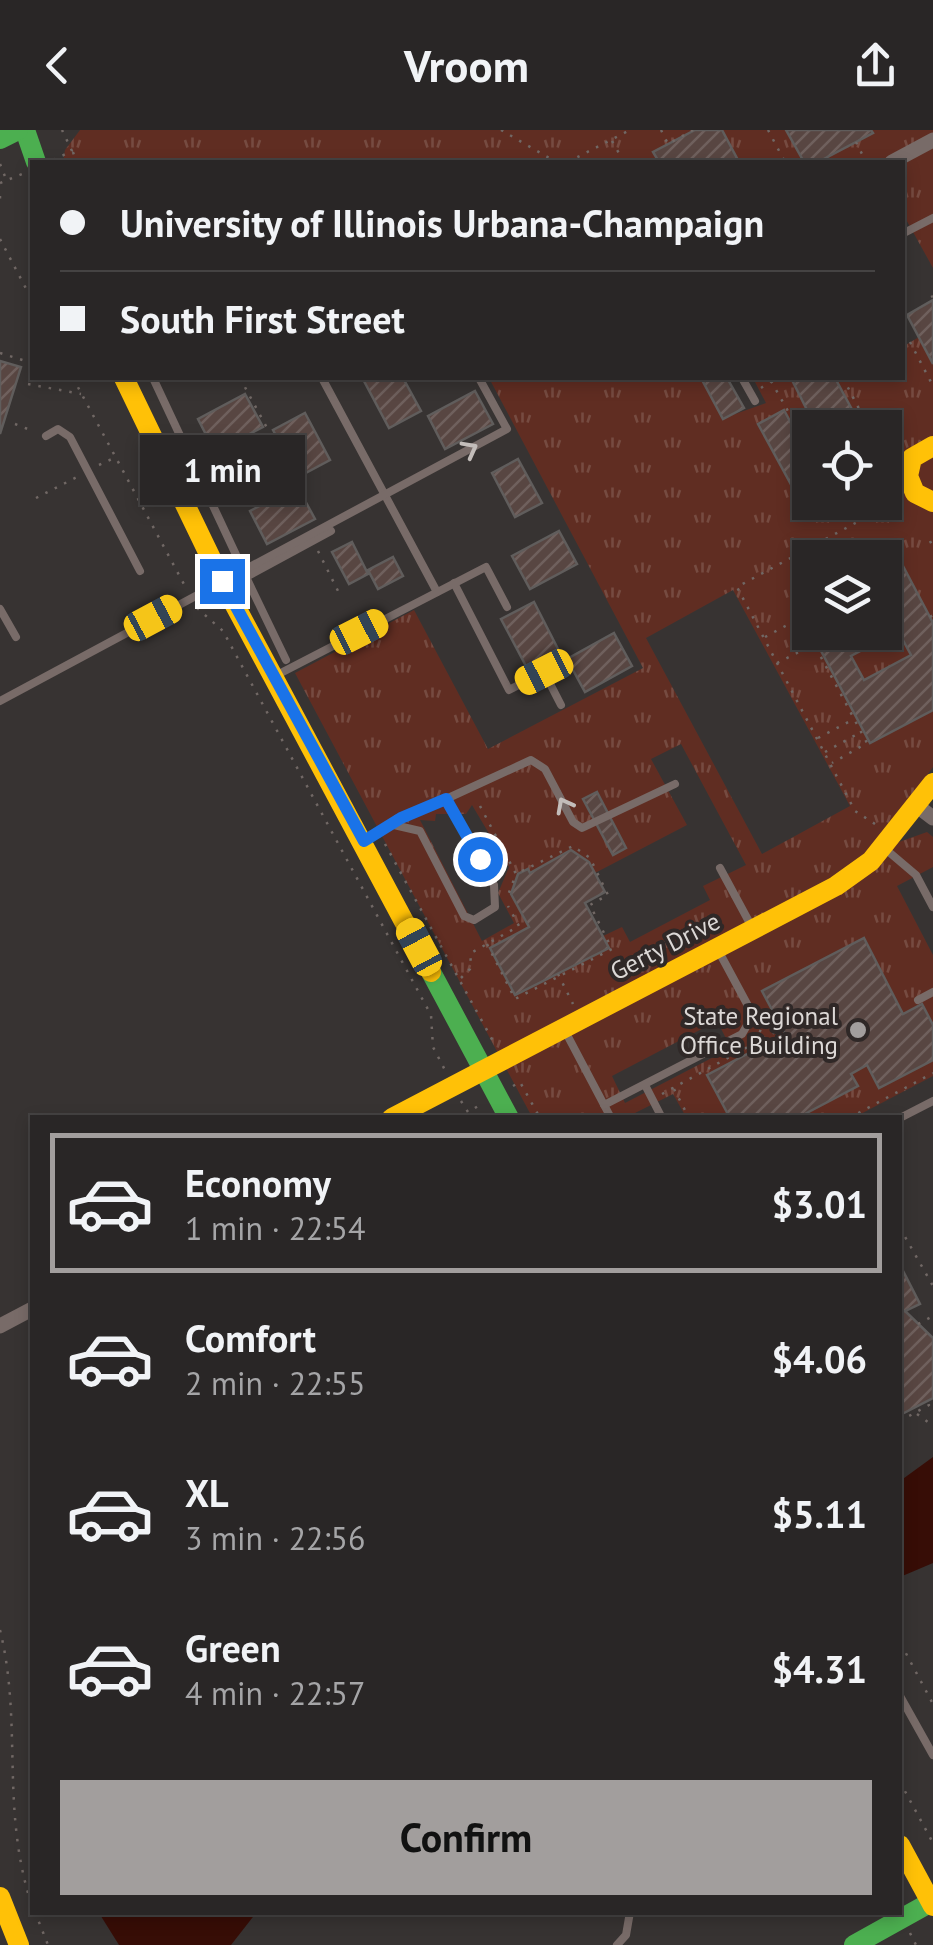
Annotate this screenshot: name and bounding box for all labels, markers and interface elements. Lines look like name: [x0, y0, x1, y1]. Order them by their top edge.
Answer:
text: Vroom: [404, 36, 529, 94]
icon: back: [30, 38, 85, 93]
icon: share: [848, 38, 903, 93]
text: University of Illinois Urbana-Champaign: [120, 198, 764, 247]
text: South First Street: [120, 294, 405, 343]
map controls: [792, 410, 902, 650]
button: locate: [792, 410, 902, 520]
callout: 1 min: [140, 436, 304, 506]
one-way arrow: [460, 441, 478, 461]
text: 1 min: [183, 449, 262, 491]
button: layers: [792, 540, 902, 650]
route end: [200, 559, 245, 604]
car: [119, 591, 187, 645]
car: [325, 605, 393, 659]
car: [510, 645, 578, 699]
one-way arrow: [557, 798, 576, 816]
route start: [458, 837, 503, 882]
street label: Gerty Drive: [605, 905, 725, 987]
car: [392, 913, 446, 981]
place label: State Regional Office Building: [680, 1000, 839, 1061]
marker: State Regional Office Building: [847, 1019, 869, 1041]
icon: car: [65, 1158, 155, 1248]
text: Economy: [185, 1158, 331, 1207]
text: $3.01: [771, 1179, 867, 1228]
text: 1 min · 22:54: [185, 1207, 365, 1249]
icon: car: [65, 1313, 155, 1403]
text: Comfort: [185, 1313, 316, 1362]
text: $4.06: [771, 1334, 867, 1383]
text: 2 min · 22:55: [185, 1362, 365, 1404]
icon: car: [65, 1468, 155, 1558]
text: XL: [185, 1468, 229, 1517]
text: $5.11: [771, 1489, 867, 1538]
text: 3 min · 22:56: [185, 1517, 365, 1559]
icon: car: [65, 1623, 155, 1713]
text: Green: [185, 1623, 281, 1672]
text: $4.31: [771, 1644, 867, 1693]
text: 4 min · 22:57: [185, 1672, 365, 1714]
button: Confirm: [60, 1780, 872, 1895]

